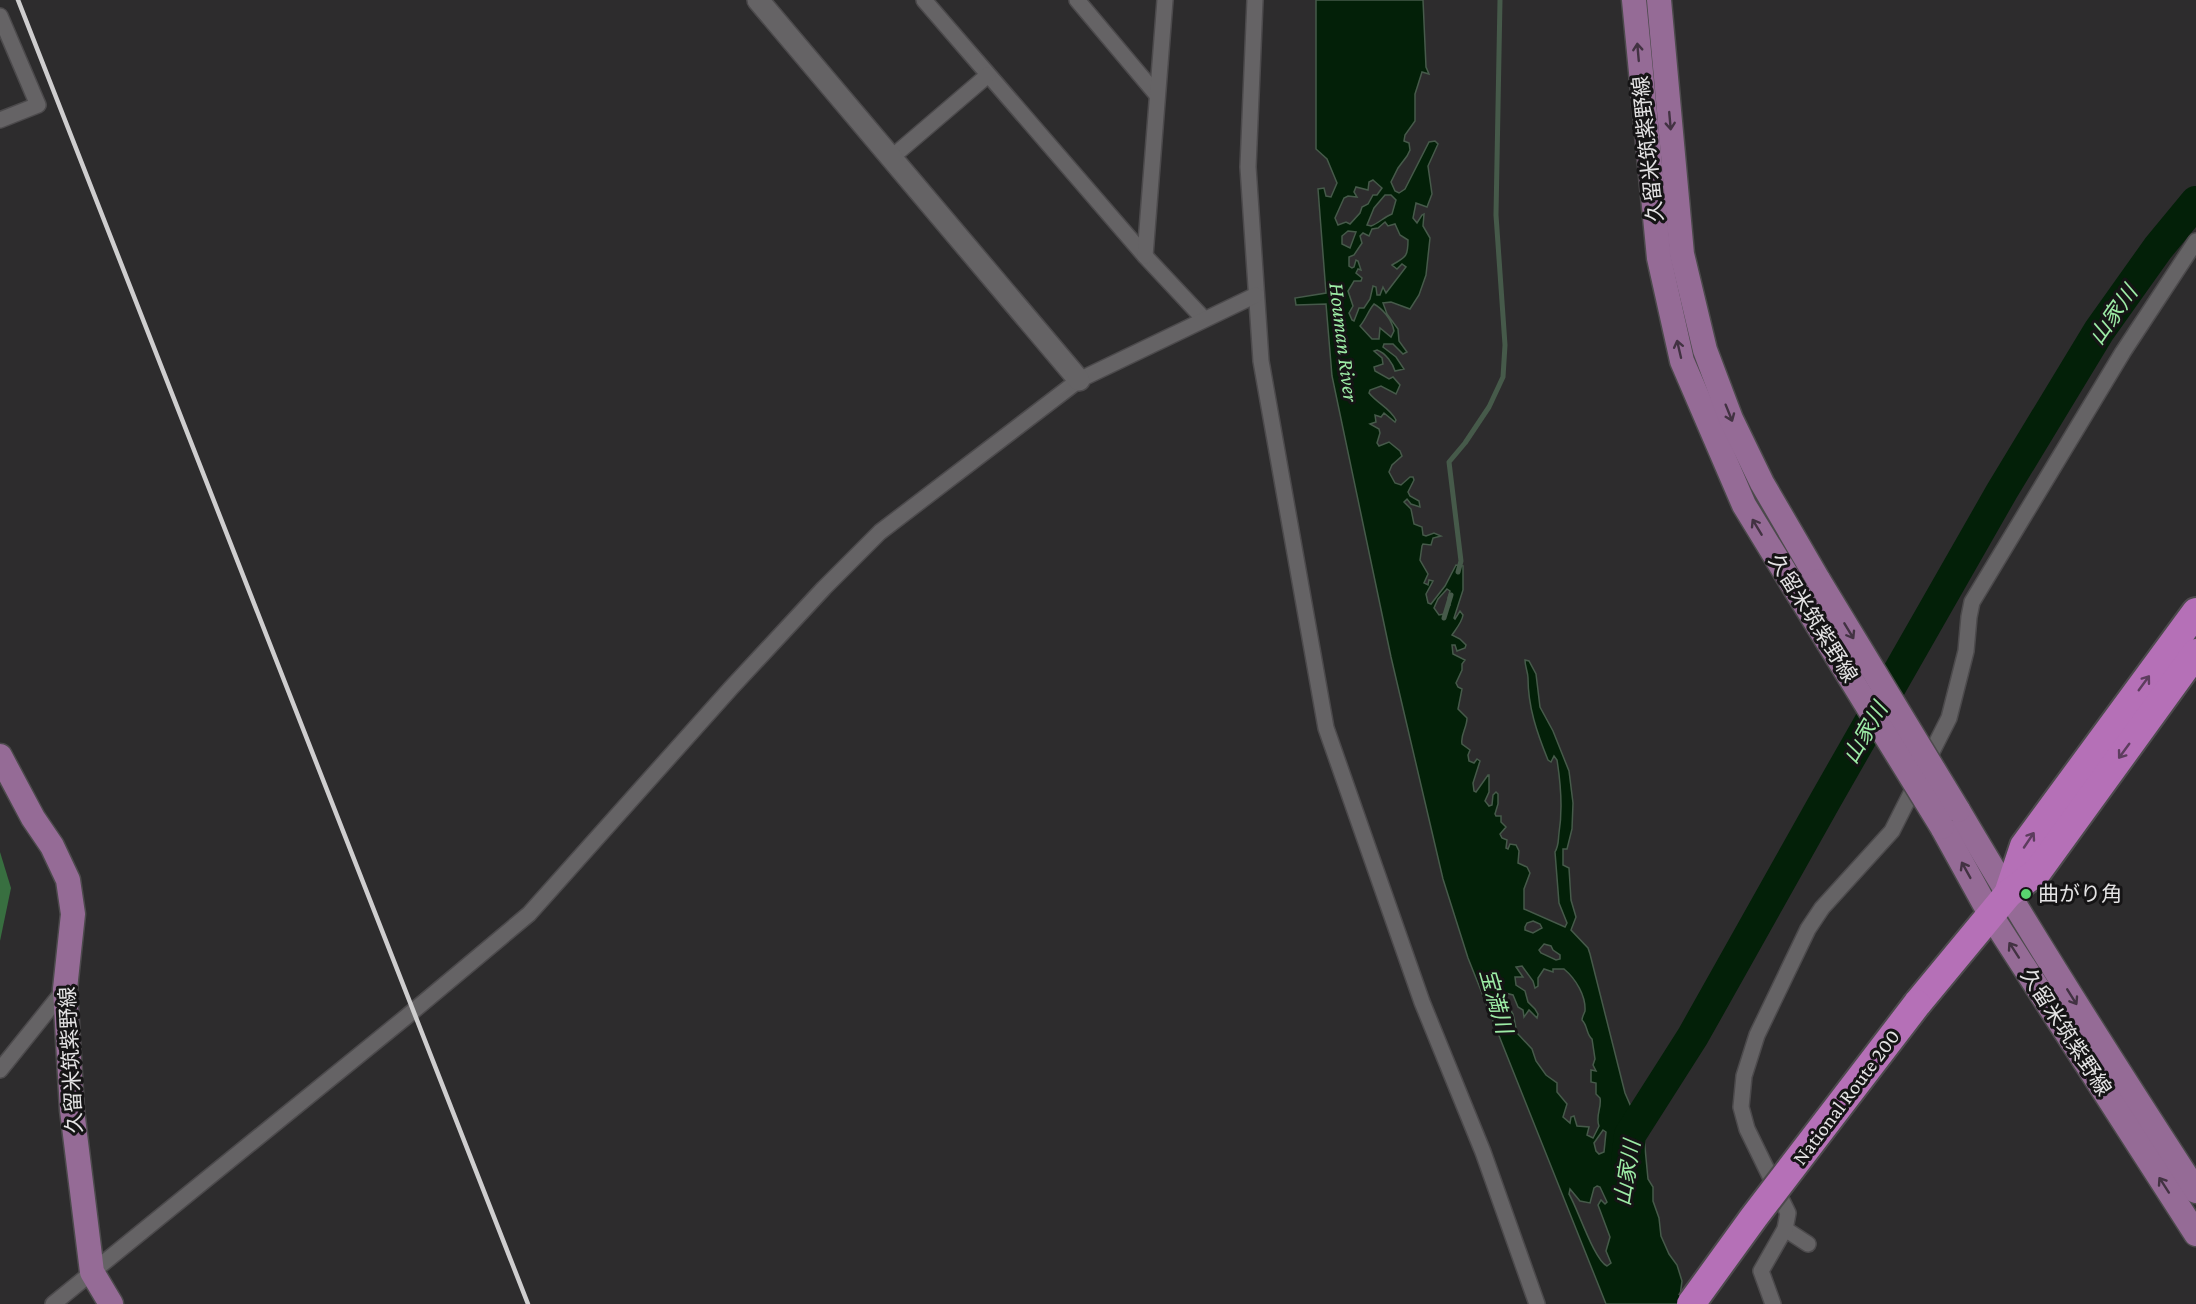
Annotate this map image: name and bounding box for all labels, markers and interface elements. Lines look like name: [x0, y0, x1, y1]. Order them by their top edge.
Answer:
one-way arrow: [1632, 43, 1643, 63]
street label: 久留米筑紫野線: [1628, 75, 1668, 223]
one-way arrow: [1664, 111, 1675, 131]
water label: 山家川: [2084, 279, 2143, 349]
water label: Houman River: [1324, 281, 1364, 404]
one-way arrow: [1673, 340, 1685, 359]
one-way arrow: [1724, 404, 1735, 422]
one-way arrow: [1751, 519, 1763, 536]
street label: 久留米筑紫野線: [1764, 549, 1862, 687]
one-way arrow: [1843, 622, 1855, 639]
one-way arrow: [2138, 675, 2150, 691]
water label: 山家川: [1838, 696, 1893, 768]
one-way arrow: [2118, 742, 2130, 758]
one-way arrow: [2022, 831, 2035, 848]
one-way arrow: [1960, 862, 1972, 879]
place label: 曲がり角: [2038, 882, 2122, 906]
marker: 曲がり角: [2019, 887, 2033, 901]
one-way arrow: [2007, 942, 2019, 959]
street label: 久留米筑紫野線: [2016, 964, 2116, 1100]
water label: 宝満川: [1475, 966, 1518, 1038]
street label: 久留米筑紫野線: [55, 986, 87, 1134]
one-way arrow: [2066, 988, 2078, 1005]
street label: National Route 200: [1787, 1025, 1905, 1169]
water label: 山家川: [1609, 1136, 1645, 1208]
one-way arrow: [2158, 1177, 2170, 1194]

